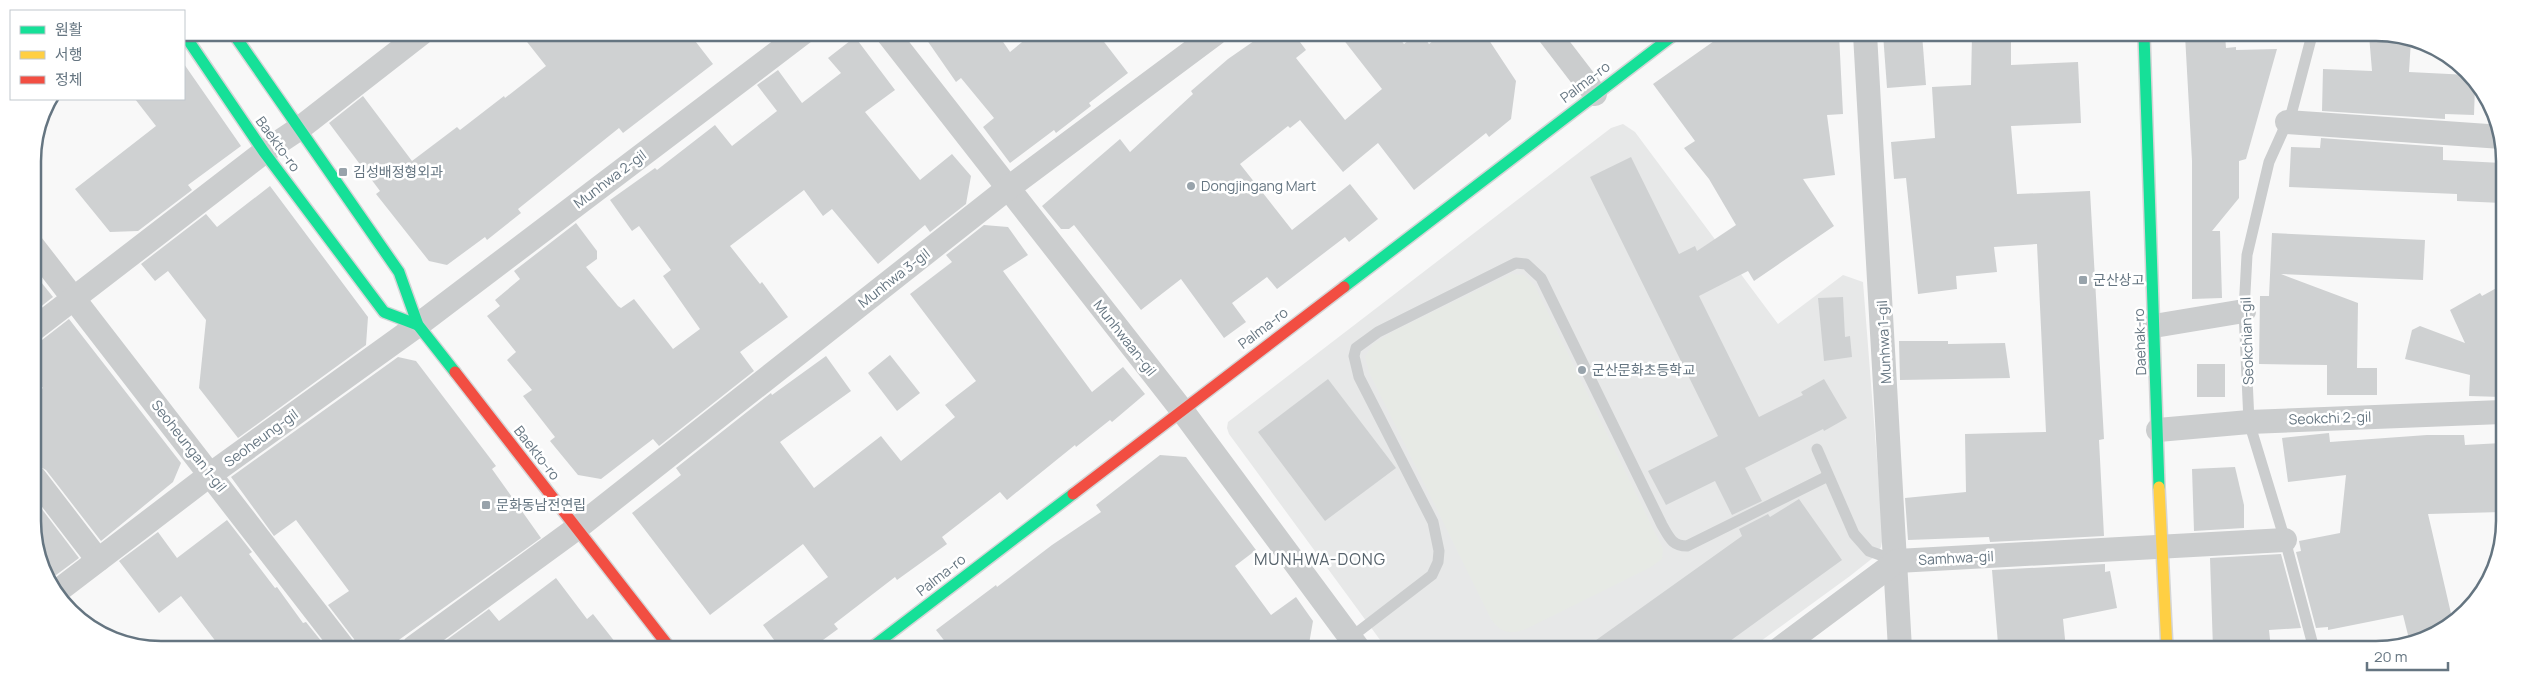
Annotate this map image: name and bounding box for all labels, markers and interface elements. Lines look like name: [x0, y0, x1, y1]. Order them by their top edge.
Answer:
legend: [10, 10, 185, 100]
text: 원활: [55, 19, 83, 40]
text: 서행: [55, 44, 83, 65]
street label: Palma-ro: [1556, 57, 1614, 107]
text: 정체: [55, 69, 83, 90]
street label: Baekto-ro: [252, 112, 305, 175]
street label: Munhwa 2-gil: [570, 145, 650, 212]
place label: 김성배정형외과: [353, 162, 443, 181]
marker: 김성배정형외과: [337, 166, 349, 178]
place label: Dongjingang Mart: [1201, 176, 1316, 195]
marker: Dongjingang Mart: [1185, 180, 1197, 192]
street label: Munhwa 3-gil: [854, 244, 933, 312]
place label: 군산상고: [2093, 270, 2145, 289]
marker: 군산상고: [2077, 274, 2089, 286]
street label: Munhwaan-gil: [1090, 296, 1161, 380]
street label: Seokchian-gil: [2235, 297, 2258, 385]
street label: Munhwa 1-gil: [1872, 300, 1895, 384]
street label: Palma-ro: [1234, 303, 1292, 353]
street label: Daehak-ro: [2129, 308, 2150, 376]
place label: 군산문화초등학교: [1592, 360, 1695, 379]
marker: 군산문화초등학교: [1576, 364, 1588, 376]
street label: Seoheungan 1-gil: [148, 396, 231, 496]
street label: Seoheung-gil: [220, 404, 302, 471]
street label: Seokchi 2-gil: [2288, 407, 2372, 428]
street label: Baekto-ro: [510, 422, 565, 484]
place label: 문화동남전연립: [496, 495, 586, 514]
marker: 문화동남전연립: [480, 499, 492, 511]
street label: Samhwa-gil: [1918, 546, 1994, 569]
district label: MUNHWA-DONG: [1254, 548, 1386, 570]
street label: Palma-ro: [912, 549, 969, 600]
scale bar: [2367, 640, 2448, 672]
text: 20 m: [2374, 646, 2407, 667]

